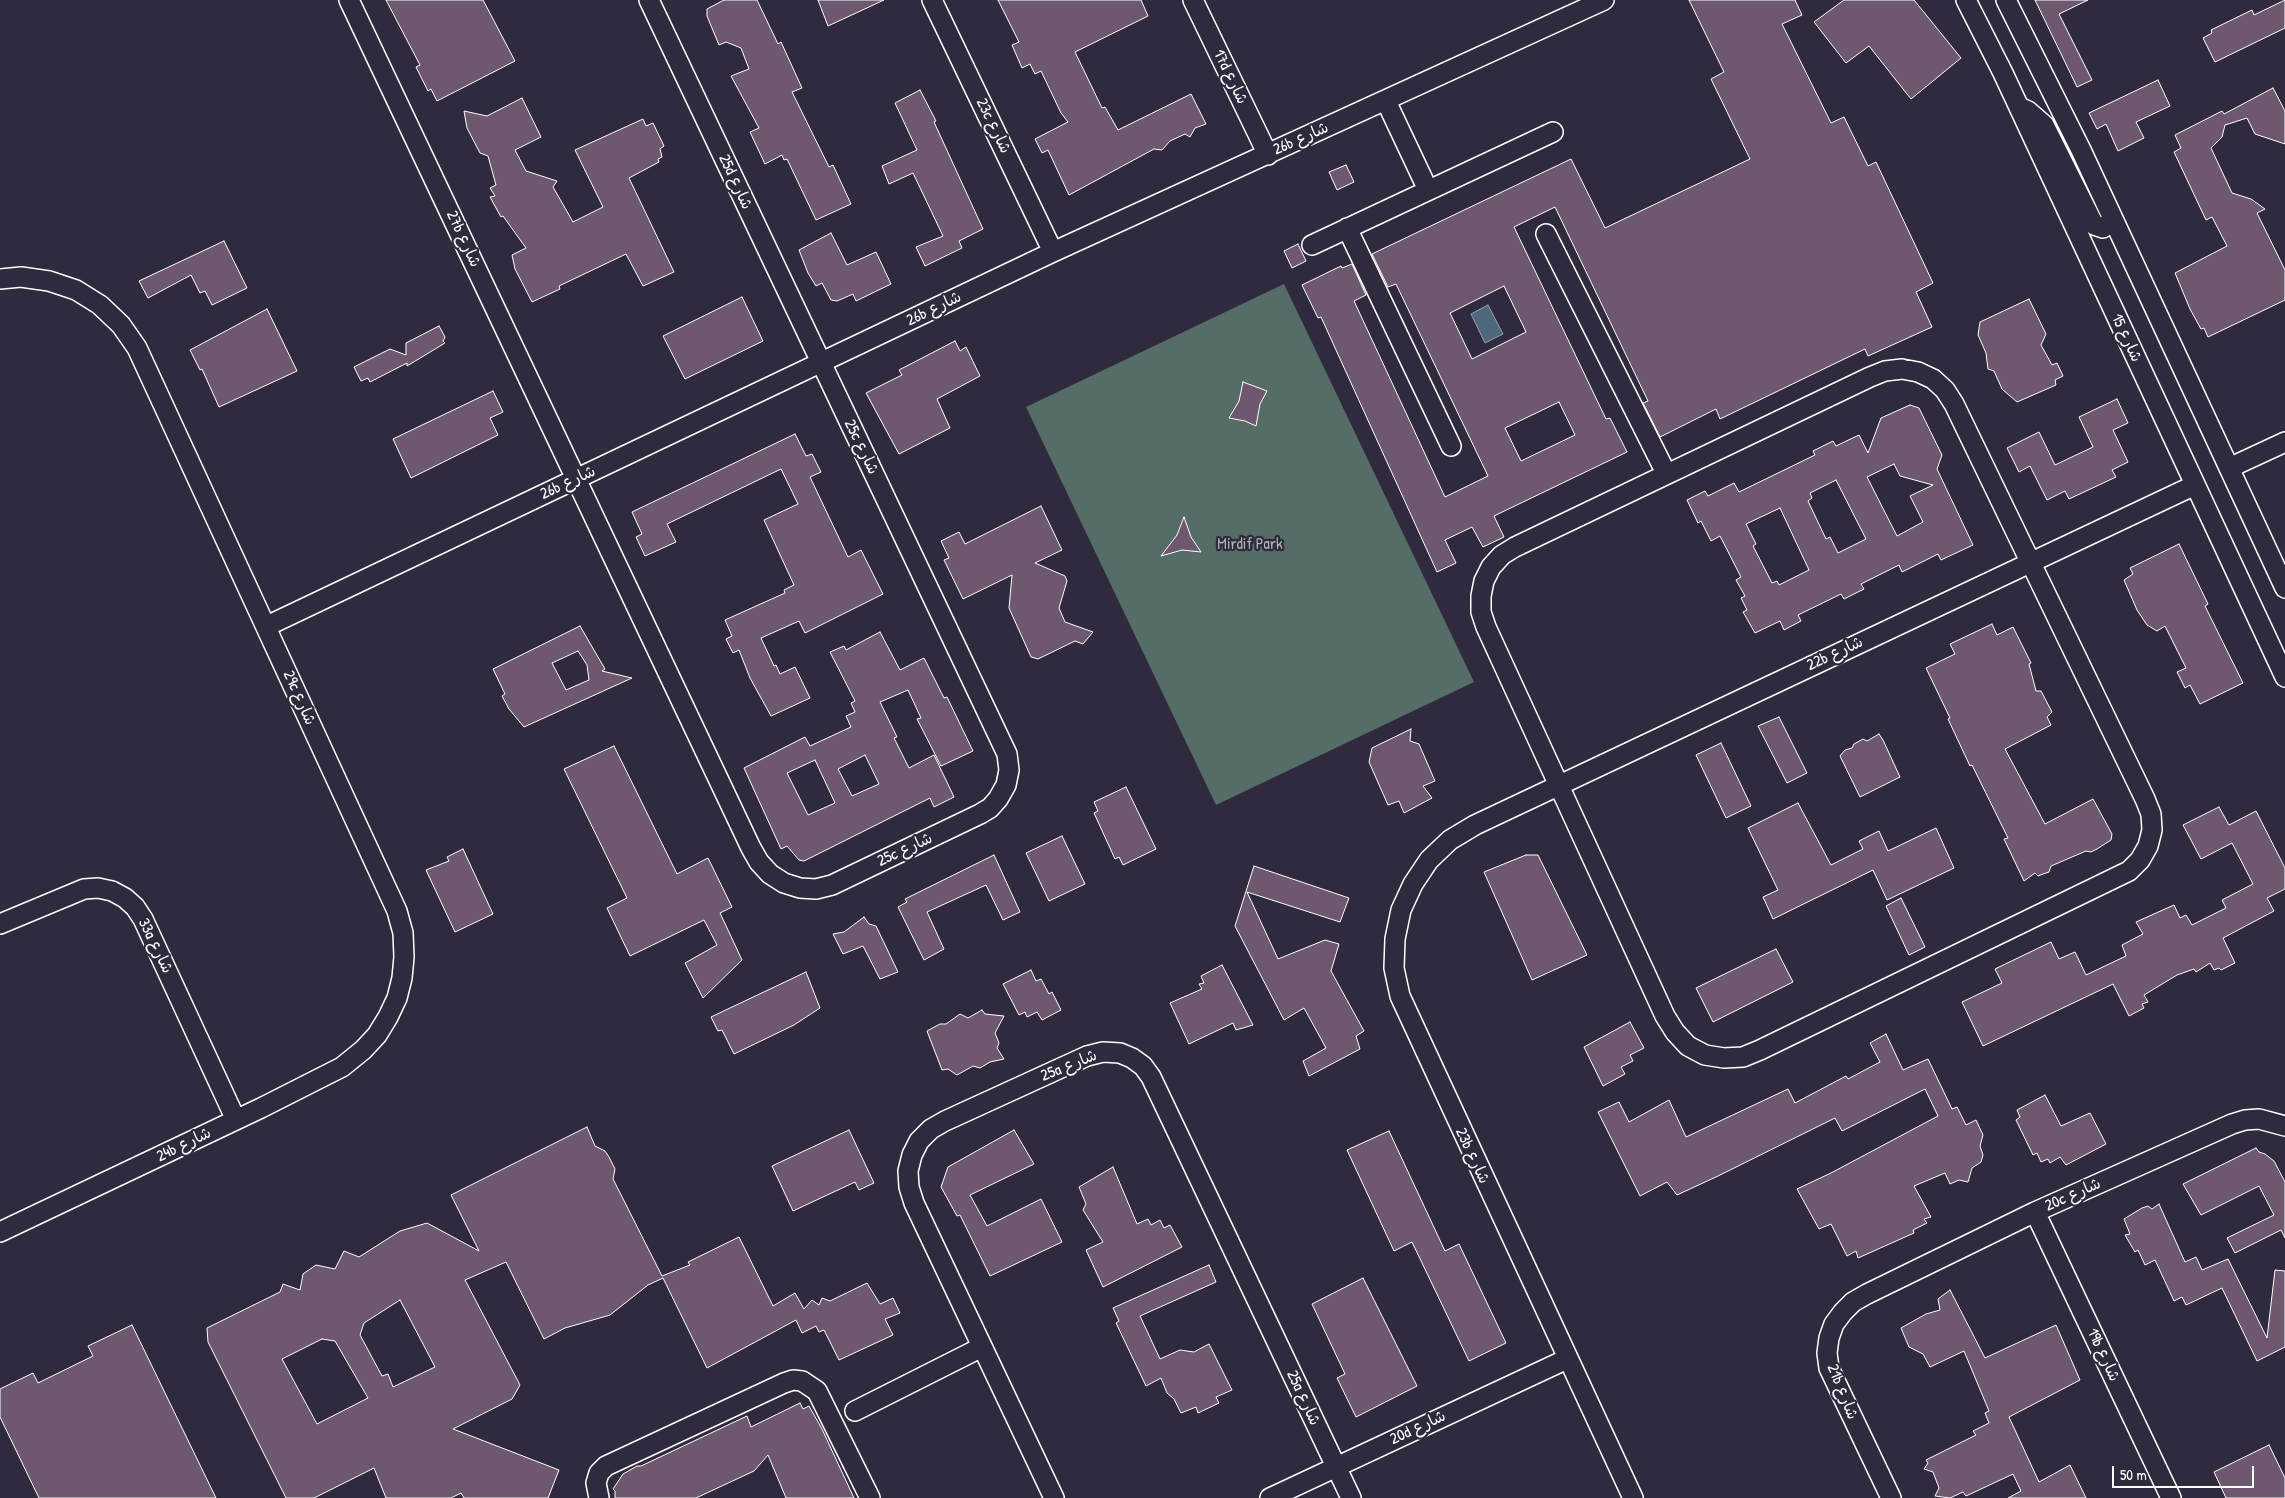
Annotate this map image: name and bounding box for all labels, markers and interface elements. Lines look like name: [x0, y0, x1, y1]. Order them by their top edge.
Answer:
street label: 17d شارع: [1209, 47, 1251, 107]
street label: 23c شارع: [971, 95, 1015, 157]
street label: 26b شارع: [1270, 118, 1332, 160]
street label: 25d شارع: [714, 151, 756, 213]
street label: 27b شارع: [442, 208, 484, 270]
street label: 26b شارع: [903, 287, 965, 331]
street label: شارع 15: [2107, 311, 2145, 365]
street label: 25c شارع: [839, 416, 883, 478]
street label: 26b شارع: [537, 462, 599, 504]
park label: Mirdif Park: [1217, 535, 1283, 555]
street label: 22b شارع: [1804, 633, 1866, 675]
street label: 29c شارع: [278, 668, 320, 728]
street label: 25c شارع: [874, 829, 936, 871]
street label: 33a شارع: [133, 915, 177, 977]
street label: 25a شارع: [1038, 1046, 1100, 1086]
street label: 24b شارع: [154, 1124, 214, 1166]
street label: 23b شارع: [1451, 1125, 1493, 1187]
street label: 20c شارع: [2042, 1174, 2104, 1216]
street label: 19b شارع: [2082, 1325, 2124, 1385]
street label: 21b شارع: [1822, 1361, 1862, 1423]
street label: 25a شارع: [1282, 1367, 1324, 1429]
street label: 20d شارع: [1387, 1407, 1449, 1449]
scale bar: [2115, 1456, 2258, 1488]
text: 50 m: [2120, 1464, 2147, 1485]

